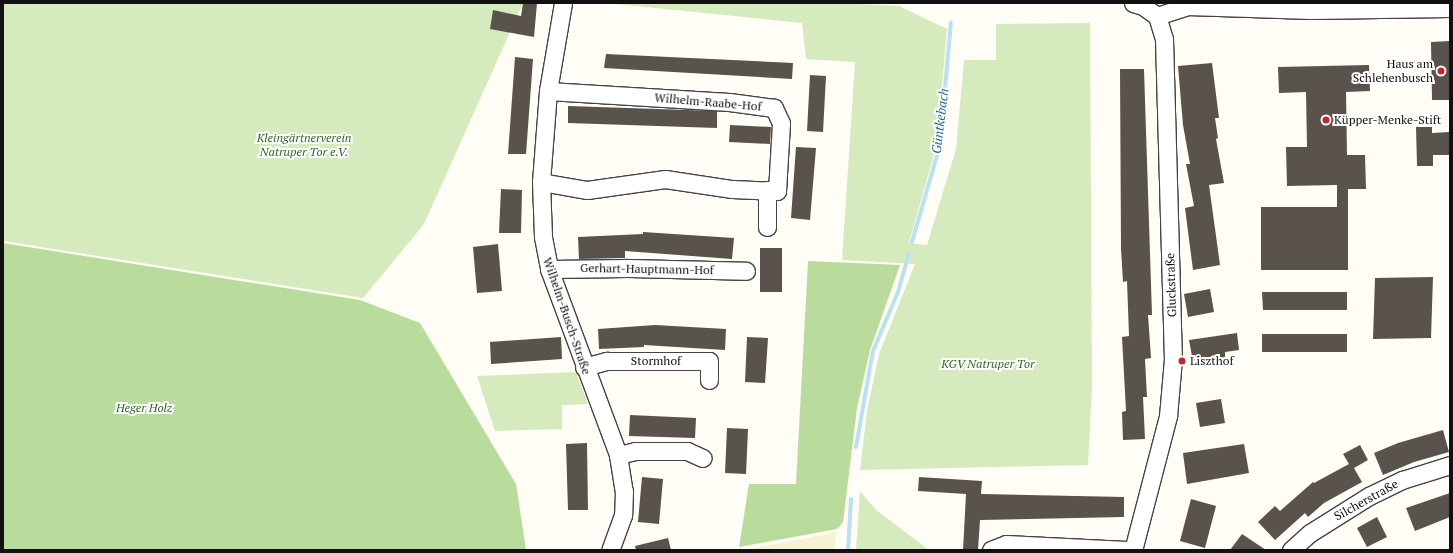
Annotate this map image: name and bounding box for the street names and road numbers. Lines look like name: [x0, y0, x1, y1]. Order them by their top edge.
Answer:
street label: Wilhelm-Raabe-Hof: [654, 90, 762, 114]
street label: Gluckstraße: [1163, 252, 1179, 318]
street label: Wilhelm-Busch-Straße: [540, 255, 594, 377]
street label: Gerhart-Hauptmann-Hof: [580, 261, 714, 277]
street label: Stormhof: [631, 354, 681, 368]
street label: Silcherstraße: [1331, 477, 1401, 523]

